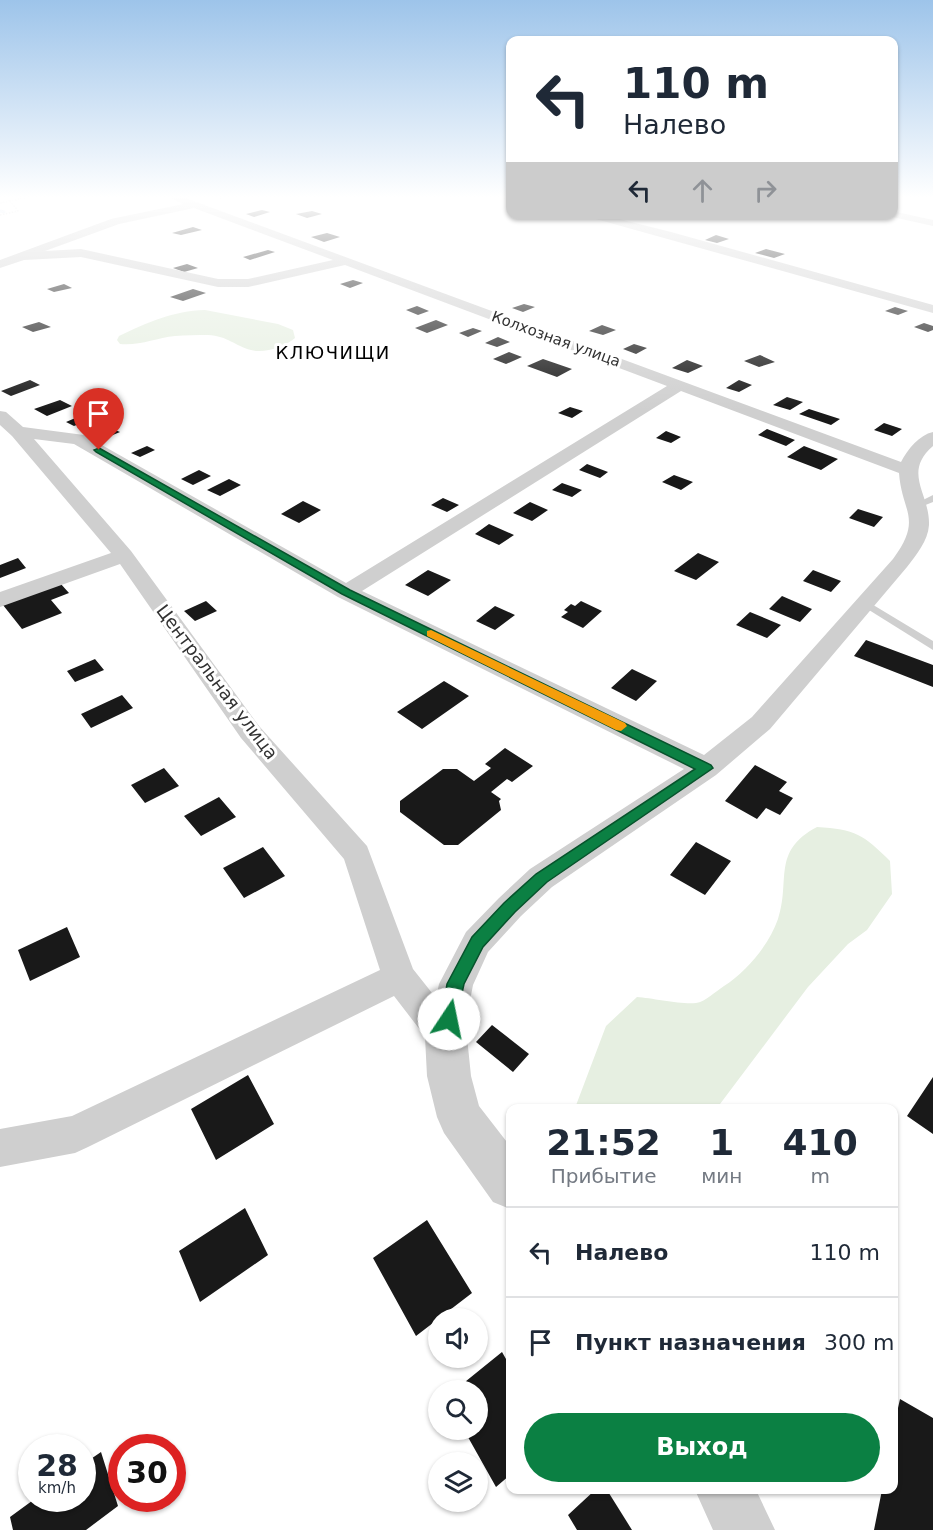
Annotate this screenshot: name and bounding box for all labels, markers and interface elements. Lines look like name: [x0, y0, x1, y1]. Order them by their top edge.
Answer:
text: 110 m: [623, 59, 769, 108]
icon: left: [524, 60, 602, 138]
text: Налево: [623, 109, 726, 140]
icon: left: [623, 174, 656, 207]
icon: ahead: [686, 174, 719, 207]
icon: right: [749, 174, 782, 207]
street label: Колхозная улица: [489, 307, 623, 371]
district label: КЛЮЧИЩИ: [275, 342, 391, 363]
pin: [73, 388, 124, 450]
icon: arrive: [82, 397, 115, 430]
street label: Центральная улица: [152, 600, 282, 763]
position arrow: [417, 987, 481, 1051]
text: 21:52: [546, 1122, 661, 1163]
text: 1: [709, 1122, 734, 1163]
text: 410: [783, 1122, 858, 1163]
text: Прибытие: [551, 1164, 656, 1188]
text: мин: [701, 1164, 742, 1188]
text: m: [810, 1164, 830, 1188]
icon: left: [524, 1236, 557, 1269]
text: Налево: [575, 1240, 668, 1265]
text: 110 m: [810, 1240, 880, 1265]
map controls: [428, 1308, 488, 1512]
button: sound: [428, 1308, 488, 1368]
icon: arrive: [524, 1326, 557, 1359]
text: Пункт назначения: [575, 1330, 806, 1355]
text: 300 m: [824, 1330, 894, 1355]
button: search: [428, 1380, 488, 1440]
button: Выход: [524, 1413, 880, 1482]
speed limit sign: 30: [108, 1434, 186, 1512]
text: 28: [36, 1448, 78, 1483]
button: layers: [428, 1452, 488, 1512]
text: km/h: [38, 1479, 76, 1497]

